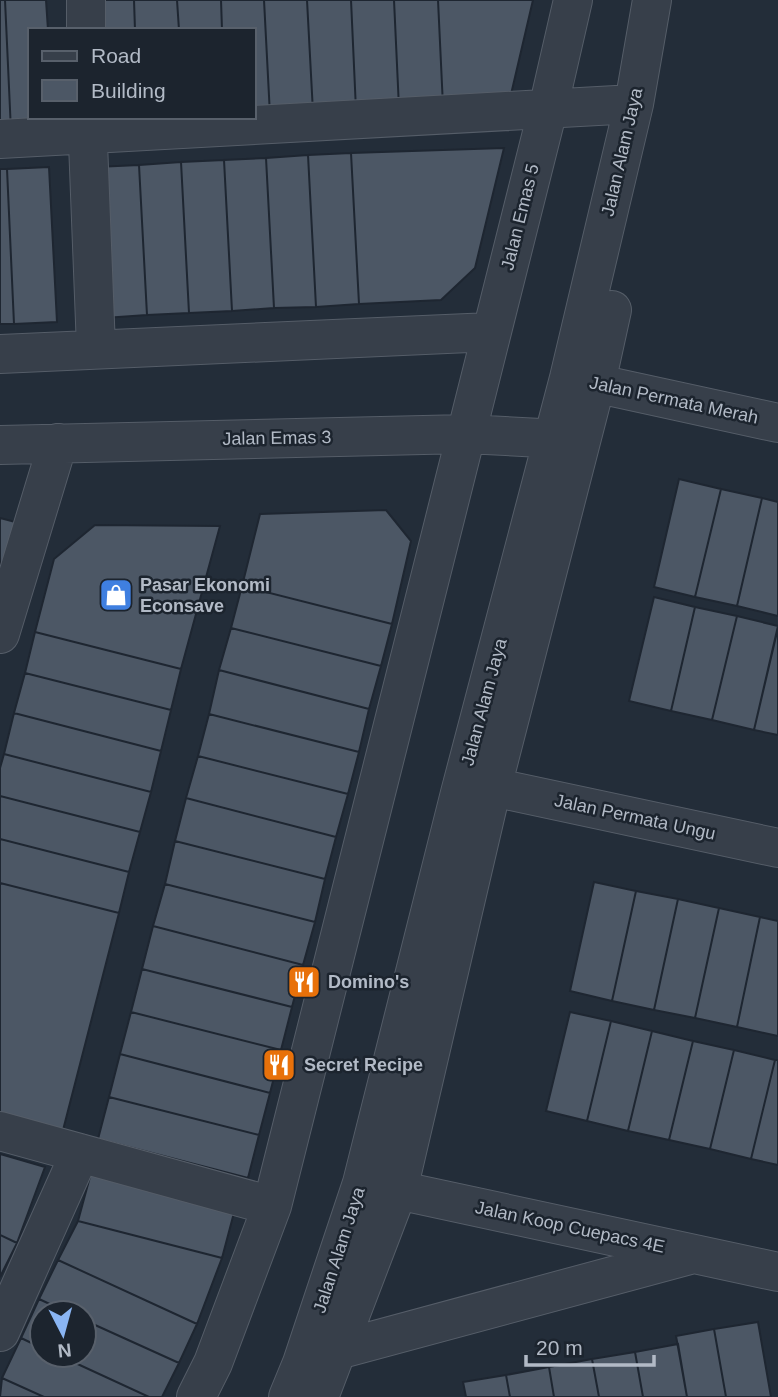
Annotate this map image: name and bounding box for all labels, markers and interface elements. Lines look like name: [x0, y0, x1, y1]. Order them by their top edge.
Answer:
legend: [28, 28, 256, 119]
text: Road: [91, 44, 141, 67]
text: Building: [91, 79, 166, 102]
street label: Jalan Alam Jaya: [598, 85, 647, 218]
street label: Jalan Emas 5: [497, 162, 543, 272]
street label: Jalan Permata Merah: [588, 372, 760, 428]
street label: Jalan Emas 3: [222, 427, 332, 449]
place label: Pasar Ekonomi Econsave: [140, 575, 270, 616]
shop icon: Pasar Ekonomi Econsave: [97, 576, 135, 614]
street label: Jalan Alam Jaya: [457, 635, 511, 768]
street label: Jalan Permata Ungu: [553, 790, 717, 844]
restaurant icon: Domino's: [285, 963, 323, 1001]
place label: Domino's: [328, 972, 409, 992]
restaurant icon: Secret Recipe: [260, 1046, 298, 1084]
place label: Secret Recipe: [304, 1055, 423, 1075]
street label: Jalan Alam Jaya: [309, 1184, 369, 1315]
street label: Jalan Koop Cuepacs 4E: [473, 1197, 667, 1257]
north arrow: [28, 1299, 98, 1369]
scale bar: [526, 1324, 654, 1368]
text: 20 m: [536, 1336, 583, 1359]
text: N: [57, 1339, 73, 1362]

